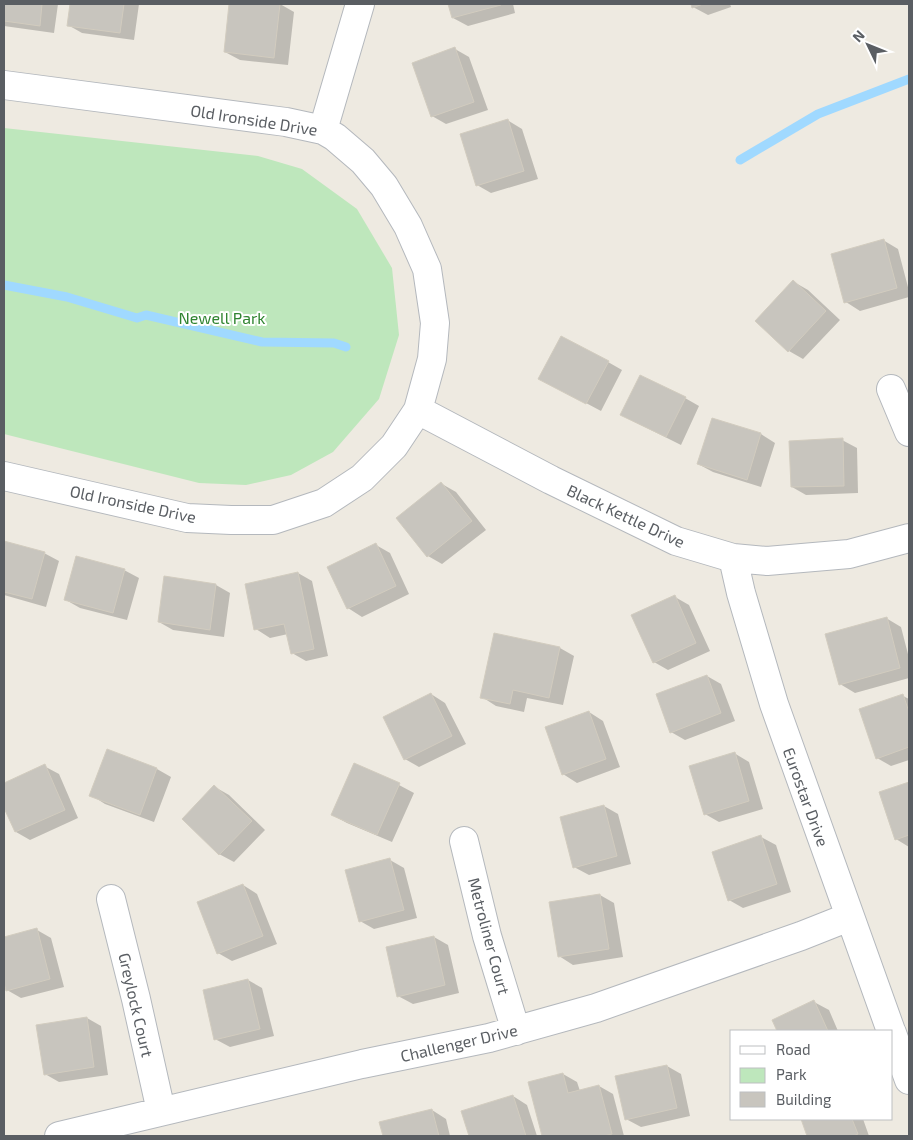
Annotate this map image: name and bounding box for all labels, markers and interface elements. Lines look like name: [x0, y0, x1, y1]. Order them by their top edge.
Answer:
north arrow: [843, 20, 893, 70]
text: N: [848, 26, 868, 45]
street label: Old Ironside Drive: [189, 100, 319, 139]
park label: Newell Park: [179, 308, 266, 327]
street label: Black Kettle Drive: [564, 480, 688, 551]
street label: Old Ironside Drive: [68, 481, 198, 526]
street label: Eurostar Drive: [780, 745, 833, 849]
street label: Metroliner Court: [465, 875, 514, 996]
street label: Greylock Court: [115, 951, 158, 1059]
street label: Challenger Drive: [398, 1020, 519, 1065]
legend: [730, 1030, 893, 1120]
text: Road: [776, 1040, 811, 1058]
text: Park: [776, 1065, 807, 1083]
text: Building: [776, 1090, 832, 1108]

